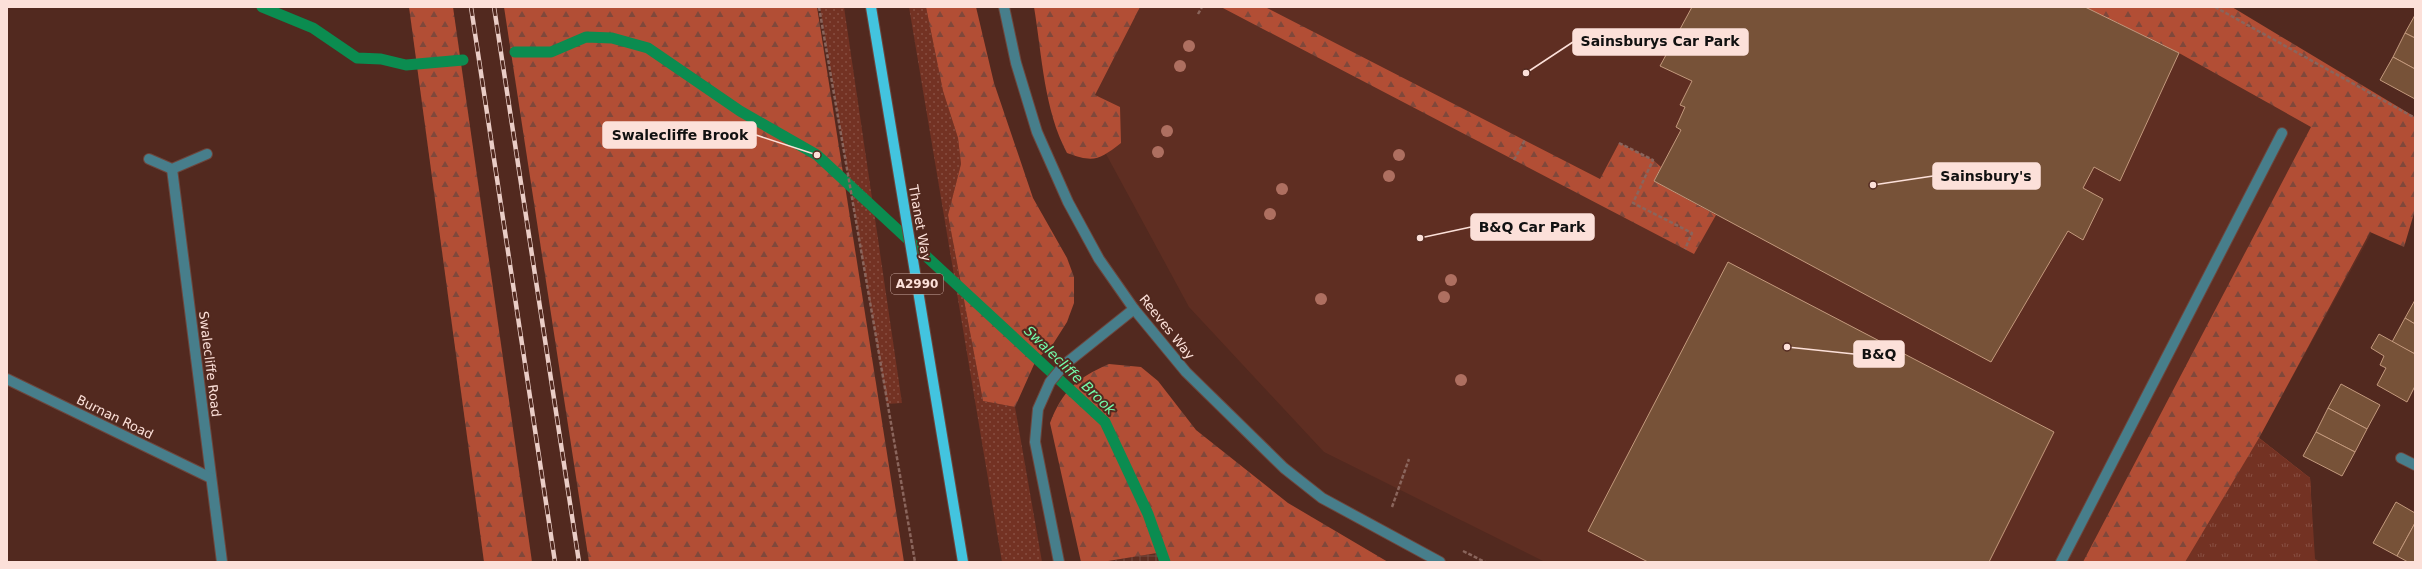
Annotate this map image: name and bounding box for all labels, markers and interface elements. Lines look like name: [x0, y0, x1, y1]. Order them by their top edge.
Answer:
callout: Sainsburys Car Park: [1573, 29, 1748, 55]
text: Sainsburys Car Park: [1581, 33, 1740, 49]
callout: Swalecliffe Brook: [603, 122, 756, 148]
text: Swalecliffe Brook: [612, 127, 749, 143]
callout: Sainsbury's: [1933, 163, 2040, 189]
text: Sainsbury's: [1940, 168, 2032, 184]
street label: Thanet Way: [906, 183, 934, 263]
callout: B&Q Car Park: [1471, 214, 1594, 240]
text: B&Q Car Park: [1479, 219, 1586, 235]
road number: A2990: [891, 274, 943, 294]
street label: Reeves Way: [1136, 292, 1198, 363]
street label: Swalecliffe Road: [196, 310, 224, 418]
water label: Swalecliffe Brook: [1021, 322, 1120, 418]
callout: B&Q: [1854, 341, 1904, 367]
text: B&Q: [1862, 346, 1896, 362]
street label: Burnan Road: [74, 392, 156, 442]

